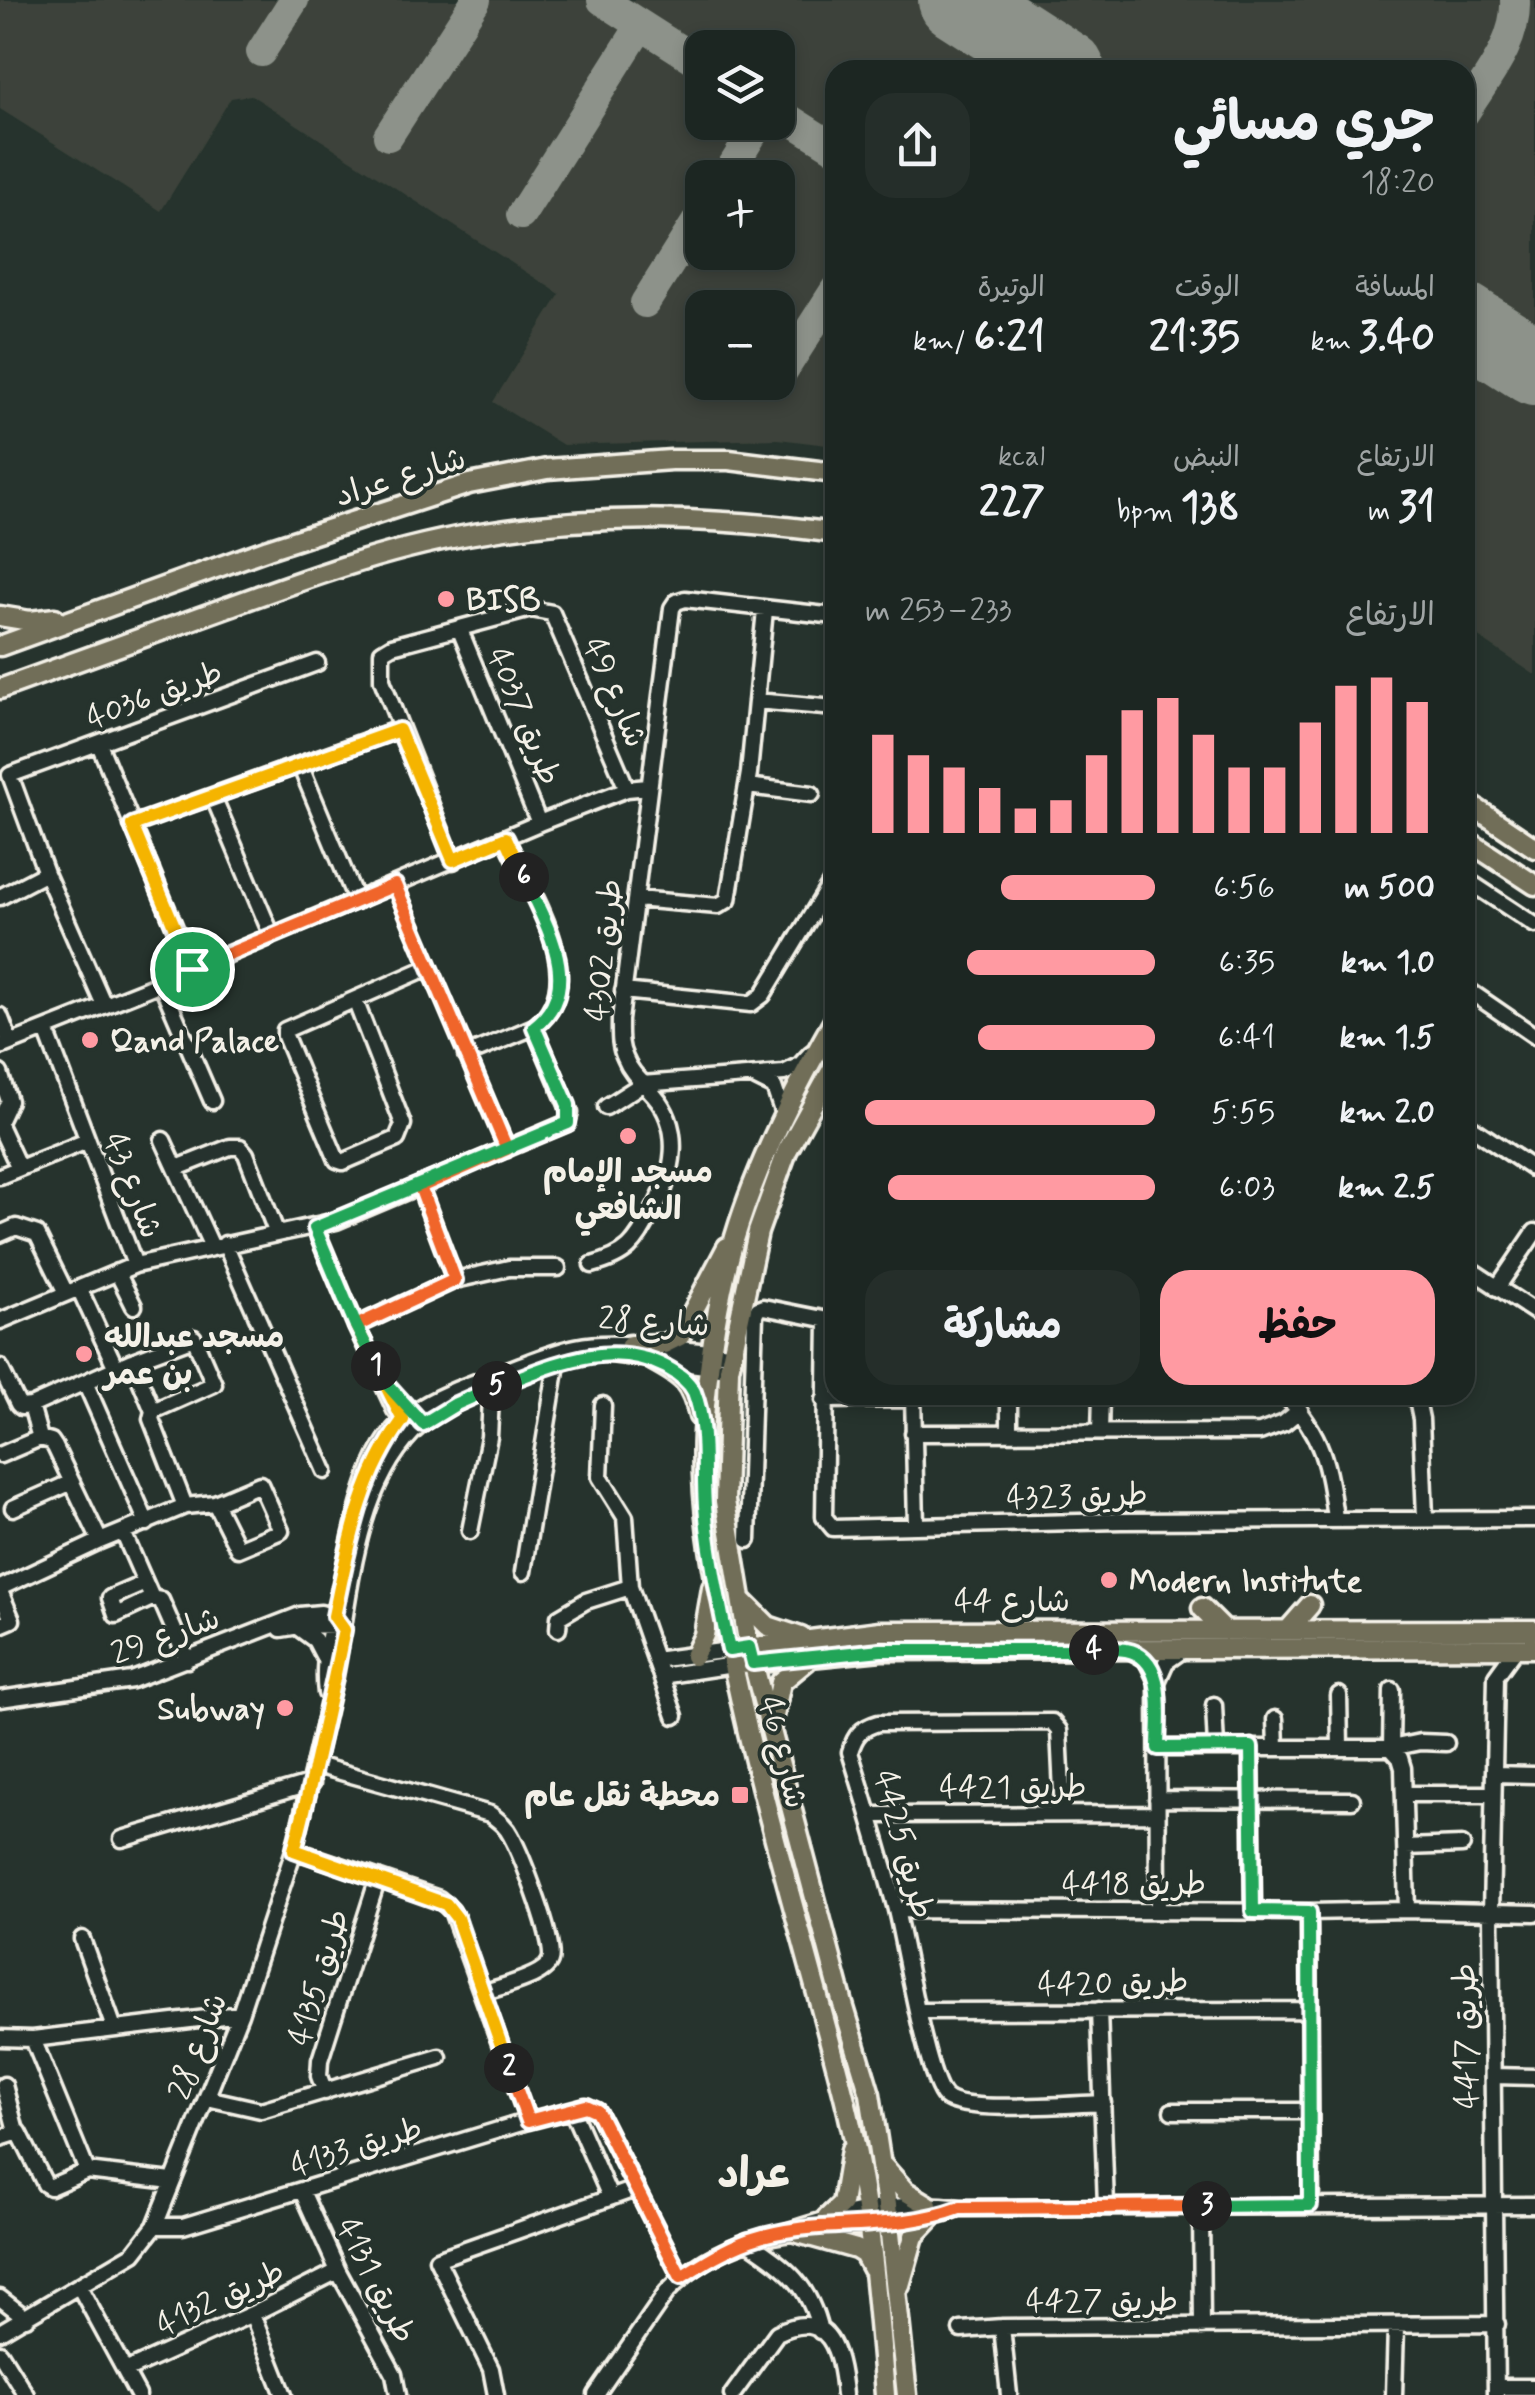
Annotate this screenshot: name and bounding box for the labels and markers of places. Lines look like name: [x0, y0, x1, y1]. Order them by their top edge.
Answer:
place label: BISB: [466, 580, 541, 622]
marker: BISB: [435, 588, 457, 610]
pin: 6: [499, 852, 549, 902]
pin: [150, 927, 235, 1012]
place label: Qand Palace: [110, 1021, 279, 1063]
marker: Qand Palace: [79, 1029, 101, 1051]
marker: مسجد الإمام الشافعي: [617, 1125, 639, 1147]
place label: مسجد الإمام الشافعي: [543, 1152, 713, 1237]
place label: مسجد عبدالله بن عمر: [101, 1317, 284, 1396]
pin: 1: [351, 1341, 401, 1391]
marker: مسجد عبدالله بن عمر: [73, 1343, 95, 1365]
pin: 5: [472, 1361, 522, 1411]
place label: Modern Institute: [1129, 1561, 1363, 1603]
marker: Modern Institute: [1098, 1569, 1120, 1591]
pin: 4: [1069, 1625, 1119, 1675]
place label: Subway: [157, 1689, 265, 1731]
marker: Subway: [274, 1697, 296, 1719]
place label: محطة نقل عام: [524, 1776, 720, 1819]
marker: محطة نقل عام: [729, 1784, 751, 1806]
pin: 2: [484, 2043, 534, 2093]
pin: 3: [1182, 2181, 1232, 2231]

